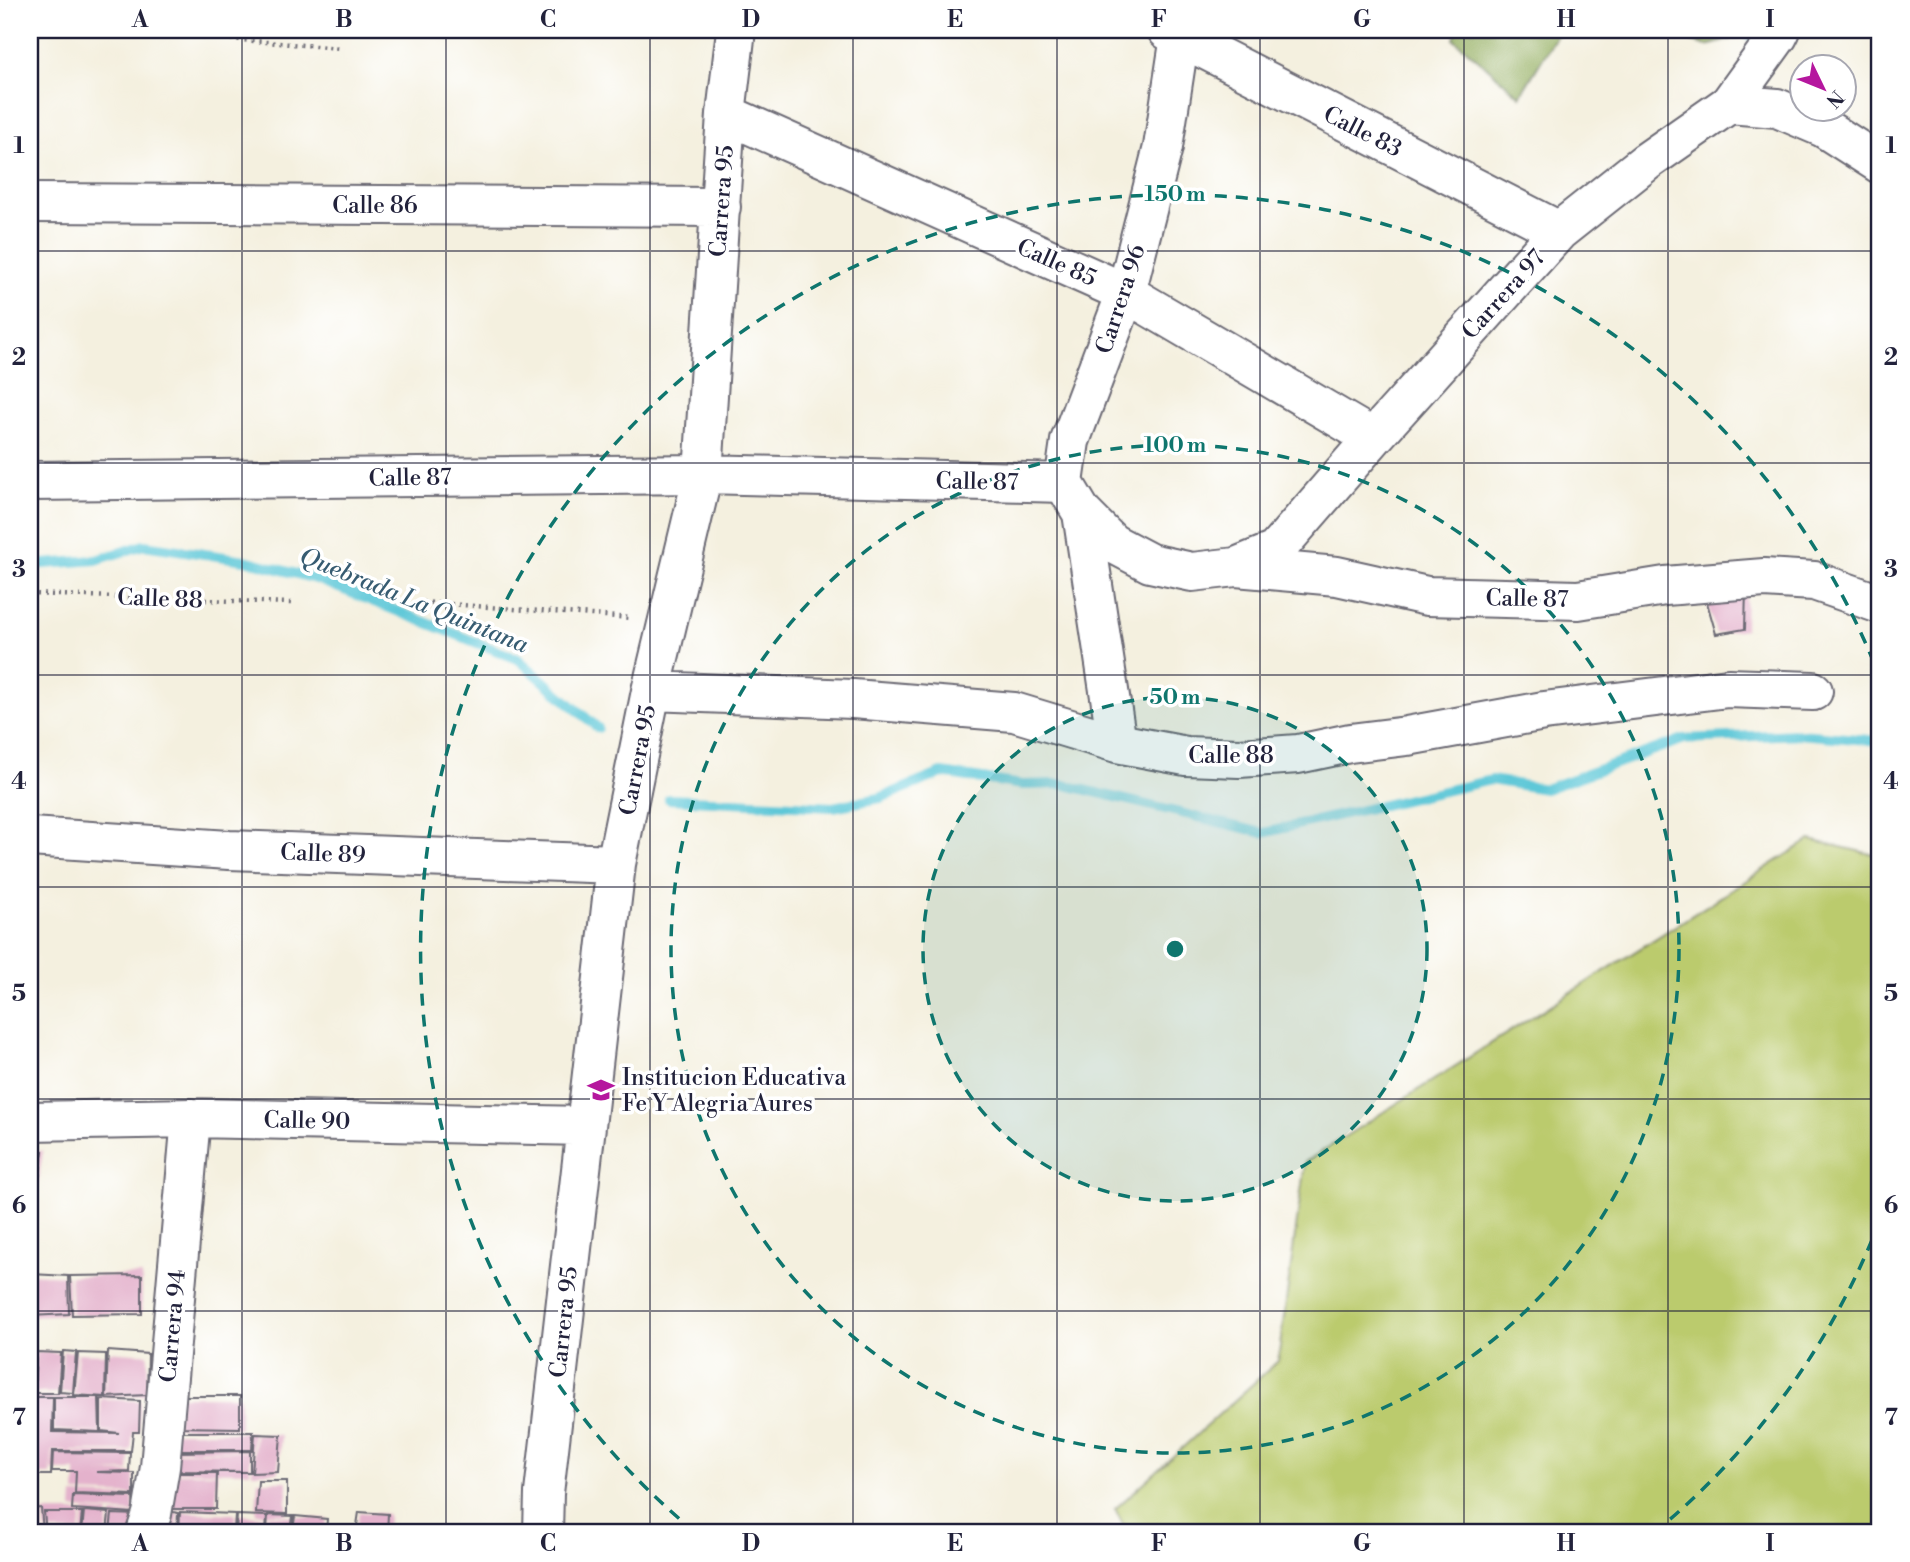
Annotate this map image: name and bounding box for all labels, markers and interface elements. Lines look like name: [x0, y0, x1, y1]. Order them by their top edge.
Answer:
text: A: [131, 6, 149, 34]
text: B: [335, 6, 353, 34]
text: C: [540, 6, 556, 34]
text: D: [742, 6, 760, 34]
text: E: [947, 6, 963, 34]
text: F: [1151, 6, 1167, 34]
text: G: [1353, 6, 1371, 34]
text: H: [1557, 6, 1576, 34]
text: I: [1766, 6, 1775, 34]
north arrow: [1787, 52, 1857, 122]
text: N: [1821, 85, 1849, 113]
street label: Calle 83: [1319, 100, 1406, 163]
text: 1: [13, 132, 25, 160]
text: 1: [1885, 132, 1897, 160]
street label: Carrera 95: [704, 144, 740, 258]
text: 150 m: [1145, 182, 1205, 208]
street label: Calle 86: [332, 192, 418, 220]
street label: Calle 85: [1012, 233, 1101, 293]
street label: Carrera 96: [1090, 241, 1152, 358]
street label: Carrera 97: [1456, 244, 1552, 345]
text: 2: [12, 344, 26, 372]
text: 2: [1884, 344, 1898, 372]
text: 100 m: [1144, 433, 1206, 459]
street label: Calle 87: [368, 463, 452, 493]
street label: Calle 87: [935, 467, 1019, 497]
water label: Quebrada La Quintana: [295, 541, 533, 661]
text: 3: [12, 556, 26, 584]
text: 3: [1884, 556, 1898, 584]
street label: Calle 88: [117, 584, 203, 614]
street label: Calle 87: [1485, 584, 1569, 614]
text: 50 m: [1150, 685, 1200, 711]
street label: Carrera 95: [614, 703, 662, 818]
street label: Calle 88: [1188, 742, 1274, 770]
text: 4: [11, 768, 27, 796]
text: 4: [1883, 768, 1899, 796]
street label: Calle 89: [280, 839, 366, 869]
centre of rings: [1163, 937, 1187, 961]
text: 5: [12, 980, 26, 1008]
text: 5: [1884, 980, 1898, 1008]
place label: Institucion Educativa Fe Y Alegria Aures: [622, 1064, 846, 1118]
school or university icon: Institucion Educativa Fe Y Alegria Aures: [586, 1075, 616, 1105]
street label: Calle 90: [263, 1106, 351, 1136]
text: 6: [12, 1192, 26, 1220]
text: 6: [1884, 1192, 1898, 1220]
street label: Carrera 95: [544, 1265, 584, 1379]
street label: Carrera 94: [154, 1269, 192, 1384]
text: 7: [12, 1404, 26, 1432]
text: 7: [1884, 1404, 1898, 1432]
text: A: [131, 1530, 149, 1558]
text: B: [335, 1530, 353, 1558]
text: C: [540, 1530, 556, 1558]
text: D: [742, 1530, 760, 1558]
text: E: [947, 1530, 963, 1558]
text: F: [1151, 1530, 1167, 1558]
text: G: [1353, 1530, 1371, 1558]
text: H: [1557, 1530, 1576, 1558]
text: I: [1766, 1530, 1775, 1558]

